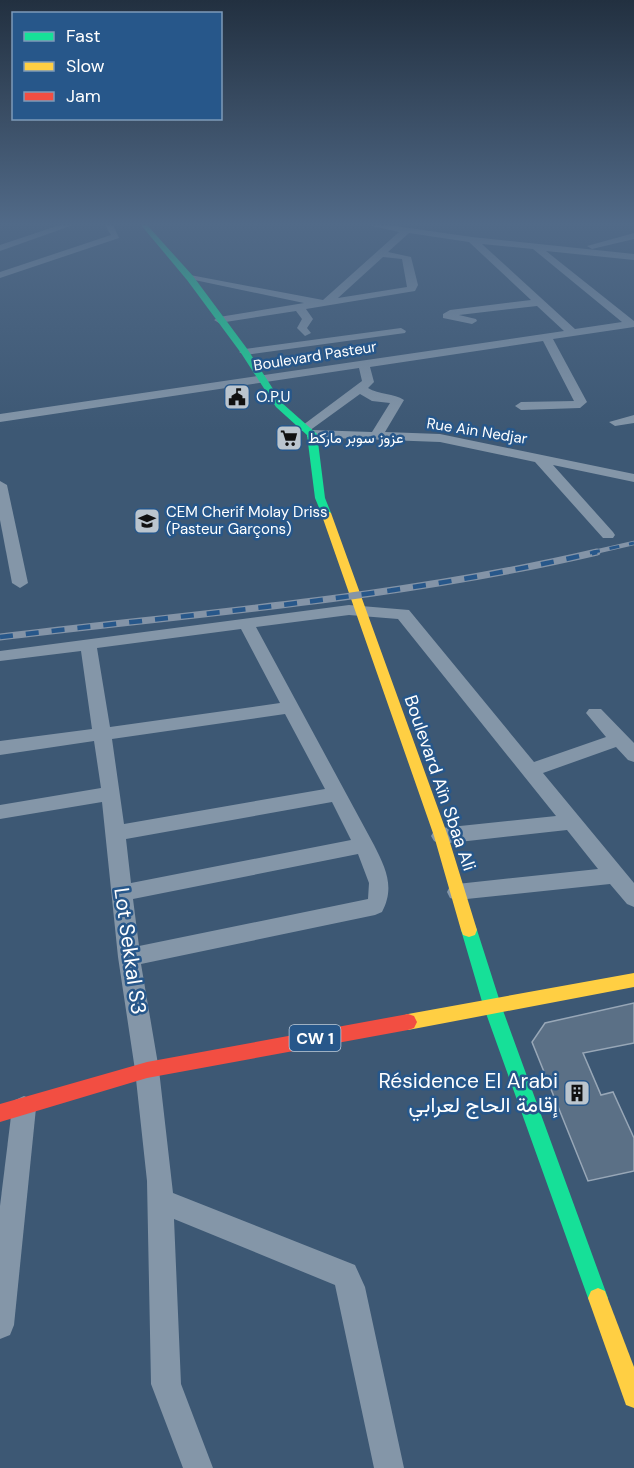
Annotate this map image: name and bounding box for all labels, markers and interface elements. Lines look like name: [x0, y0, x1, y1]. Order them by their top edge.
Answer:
legend: [12, 12, 222, 120]
text: Fast: [66, 24, 101, 48]
text: Slow: [66, 54, 105, 78]
text: Jam: [66, 84, 101, 108]
street label: Boulevard Pasteur: [252, 336, 378, 376]
public building icon: O.P.U: [222, 382, 252, 412]
place label: O.P.U: [256, 387, 290, 407]
street label: Rue Ain Nedjar: [425, 413, 529, 449]
supermarket icon: عزوز سوبر ماركط: [274, 423, 304, 453]
place label: عزوز سوبر ماركط: [308, 428, 404, 448]
place label: CEM Cherif Molay Driss (Pasteur Garçons): [166, 502, 328, 539]
school or university icon: CEM Cherif Molay Driss (Pasteur Garçons): [132, 506, 162, 536]
street label: Boulevard Aïn Sbaa Ali: [399, 692, 481, 874]
street label: Lot Sekkal S3: [107, 886, 153, 1016]
road number: CW 1: [290, 1025, 340, 1051]
place label: Résidence El Arabi إقامة الحاج لعرابي: [379, 1067, 558, 1122]
building icon: Résidence El Arabi إقامة الحاج لعرابي: [562, 1078, 592, 1108]

